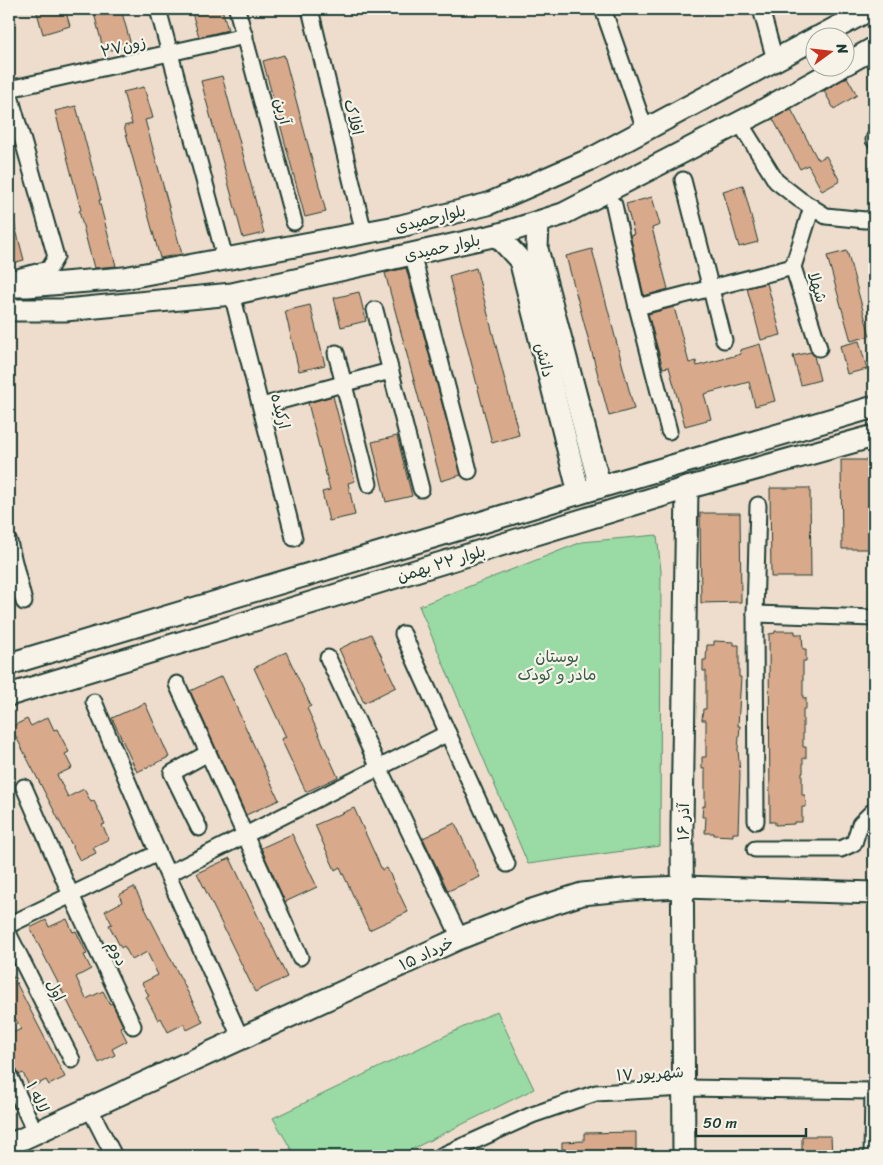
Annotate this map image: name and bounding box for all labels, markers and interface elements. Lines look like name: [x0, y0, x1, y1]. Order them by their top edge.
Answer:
street label: زون۲۷: [98, 27, 149, 66]
north arrow: [806, 28, 856, 78]
text: N: [828, 40, 855, 57]
street label: آرین: [265, 95, 300, 129]
street label: افلاک: [335, 96, 372, 138]
street label: بلوارحمیدی: [392, 196, 469, 241]
street label: بلوار حمیدی: [401, 225, 483, 270]
street label: شهلا: [799, 268, 836, 307]
street label: دانش: [526, 340, 563, 380]
street label: ارکیده: [262, 390, 299, 432]
street label: بلوار ۲۲ بهمن: [393, 536, 489, 591]
park label: بوستان مادر و کودک: [518, 642, 596, 689]
street label: ۱۶ آذر: [669, 802, 698, 841]
street label: ۱۵ خرداد: [394, 928, 458, 979]
street label: دوم: [99, 935, 136, 971]
street label: اول: [38, 974, 73, 1007]
street label: ۱۷ شهریور: [615, 1057, 685, 1090]
street label: لاله ۱: [18, 1076, 58, 1118]
scale bar: [696, 1105, 806, 1137]
text: 50 m: [703, 1110, 738, 1136]

